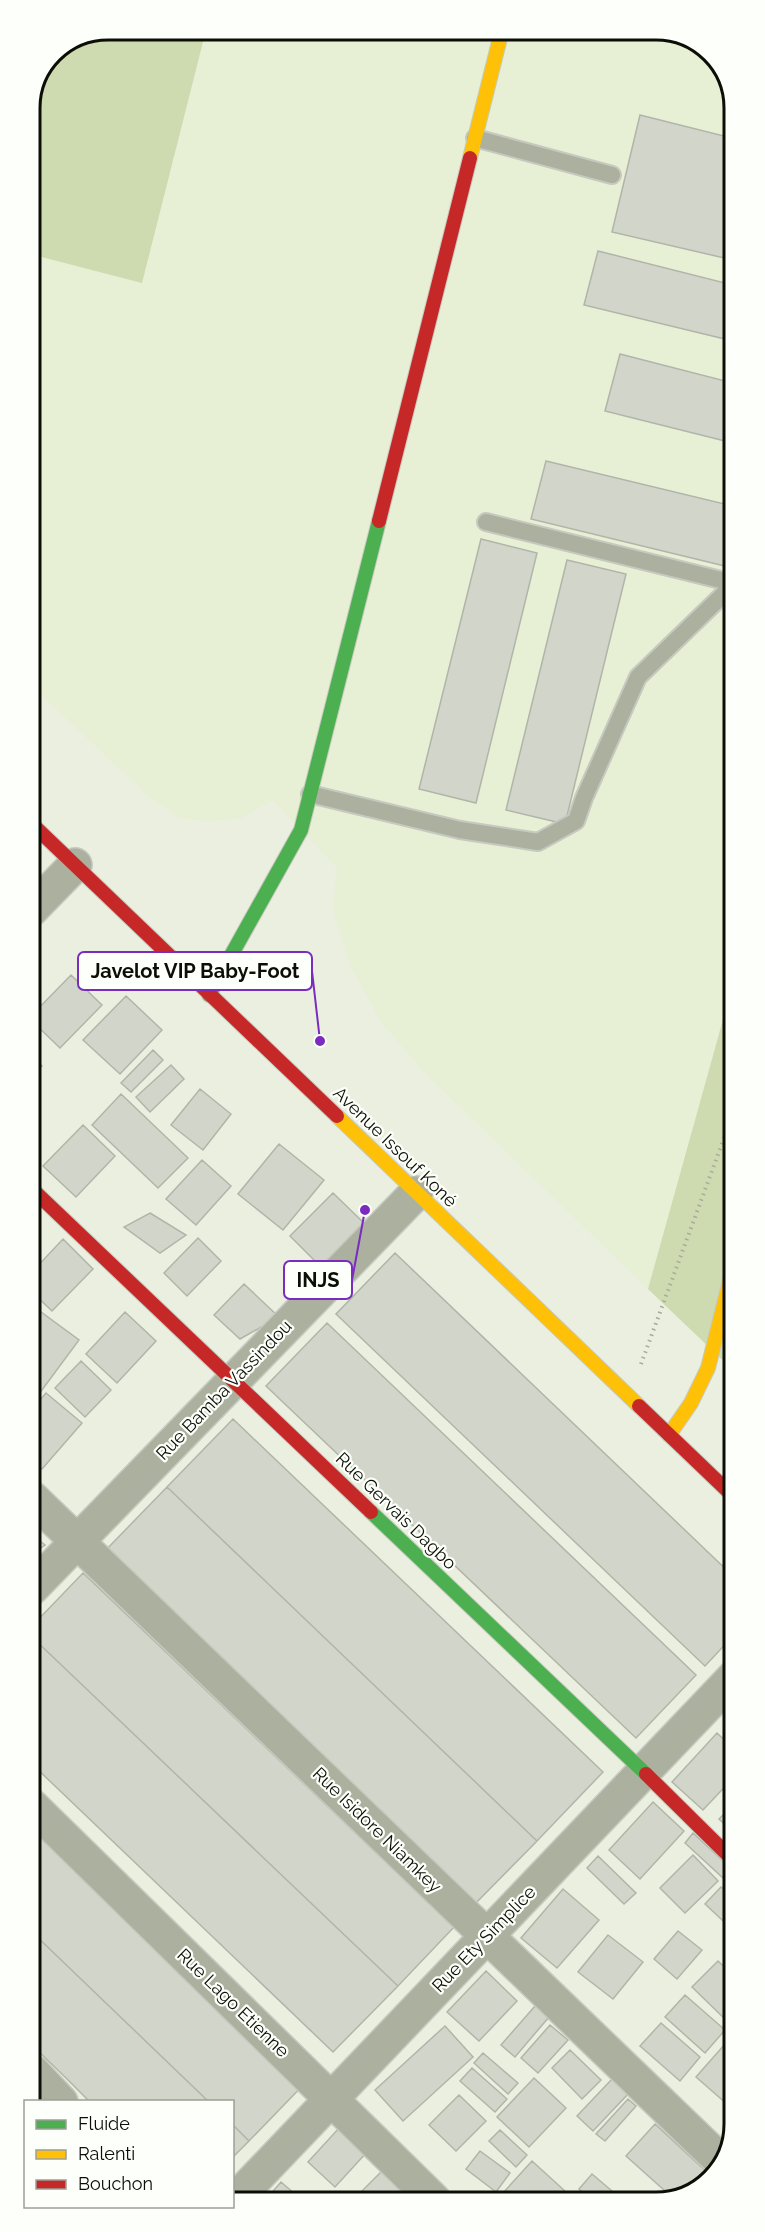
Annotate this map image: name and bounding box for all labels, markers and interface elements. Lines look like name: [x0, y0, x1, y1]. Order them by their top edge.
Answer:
callout: Javelot VIP Baby-Foot: [78, 952, 312, 990]
text: Javelot VIP Baby-Foot: [91, 959, 300, 983]
street label: Avenue Issouf Koné: [329, 1082, 462, 1211]
callout: INJS: [284, 1261, 352, 1299]
text: INJS: [296, 1268, 340, 1292]
street label: Rue Bamba Vassindou: [151, 1315, 296, 1464]
street label: Rue Gervais Dagbo: [332, 1448, 461, 1574]
street label: Rue Isidore Niamkey: [309, 1763, 446, 1897]
street label: Rue Ety Simplice: [428, 1881, 540, 1996]
street label: Rue Lago Etienne: [173, 1944, 294, 2062]
legend: [24, 2100, 234, 2208]
text: Fluide: [78, 2113, 130, 2134]
text: Ralenti: [78, 2143, 135, 2164]
text: Bouchon: [78, 2173, 153, 2194]

